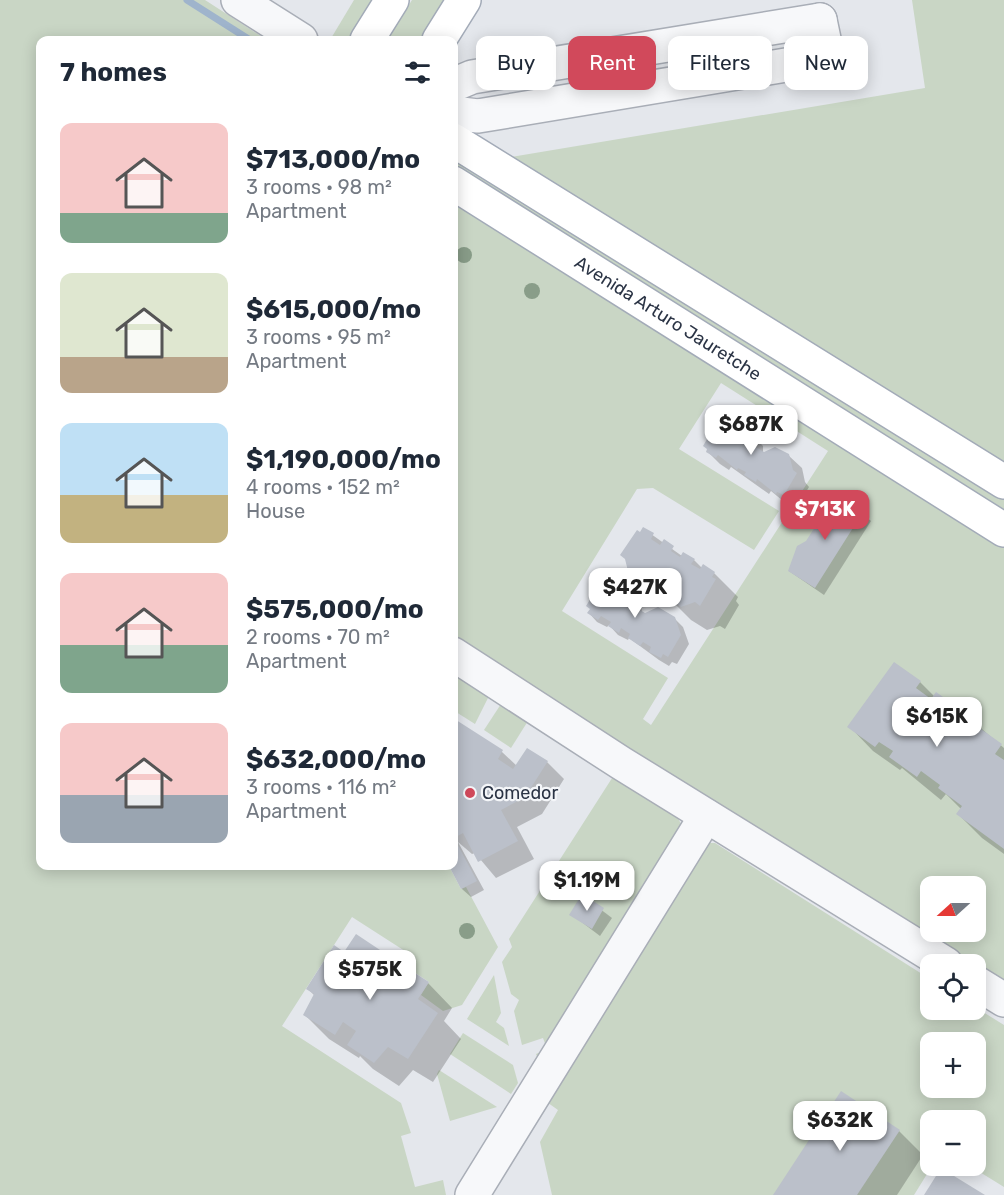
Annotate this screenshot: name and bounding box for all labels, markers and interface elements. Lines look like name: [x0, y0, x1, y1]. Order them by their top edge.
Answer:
chip: Buy: [476, 36, 556, 90]
chip: Rent: [568, 36, 656, 90]
chip: Filters: [668, 36, 772, 90]
chip: New: [784, 36, 868, 90]
icon: filters: [401, 56, 434, 89]
text: 7 homes: [60, 57, 167, 88]
text: $713,000/mo: [246, 144, 420, 175]
icon: home: [108, 147, 180, 219]
text: 3 rooms · 98 m²: [246, 175, 392, 199]
text: Apartment: [246, 199, 347, 223]
street label: Avenida Arturo Jauretche: [571, 251, 765, 385]
text: $615,000/mo: [246, 294, 421, 325]
icon: home: [108, 297, 180, 369]
text: 3 rooms · 95 m²: [246, 325, 391, 349]
text: Apartment: [246, 349, 347, 373]
pin: $687K: [709, 405, 793, 456]
text: $687K: [719, 412, 783, 436]
text: $1,190,000/mo: [246, 444, 441, 475]
icon: home: [108, 447, 180, 519]
text: 4 rooms · 152 m²: [246, 475, 400, 499]
pin: $713K: [783, 490, 867, 541]
text: $713K: [794, 497, 856, 521]
text: House: [246, 499, 305, 523]
pin: $427K: [593, 568, 677, 619]
text: $427K: [603, 575, 667, 599]
text: $575,000/mo: [246, 594, 424, 625]
icon: home: [108, 597, 180, 669]
text: 2 rooms · 70 m²: [246, 625, 390, 649]
text: Apartment: [246, 649, 347, 673]
pin: $615K: [895, 697, 979, 748]
text: $615K: [906, 704, 968, 728]
text: $632,000/mo: [246, 744, 426, 775]
icon: home: [108, 747, 180, 819]
text: 3 rooms · 116 m²: [246, 775, 396, 799]
place label: Comedor: [482, 782, 558, 804]
marker: Comedor: [463, 786, 477, 800]
text: Apartment: [246, 799, 347, 823]
pin: $1.19M: [538, 861, 636, 912]
text: $1.19M: [553, 868, 621, 892]
north arrow: [920, 876, 986, 942]
map controls: [920, 876, 986, 1176]
pin: $575K: [328, 950, 412, 1001]
button: locate: [920, 954, 986, 1020]
text: $575K: [338, 957, 402, 981]
button: +: [920, 1032, 986, 1098]
pin: $632K: [798, 1101, 882, 1152]
text: $632K: [807, 1108, 873, 1132]
button: −: [920, 1110, 986, 1176]

